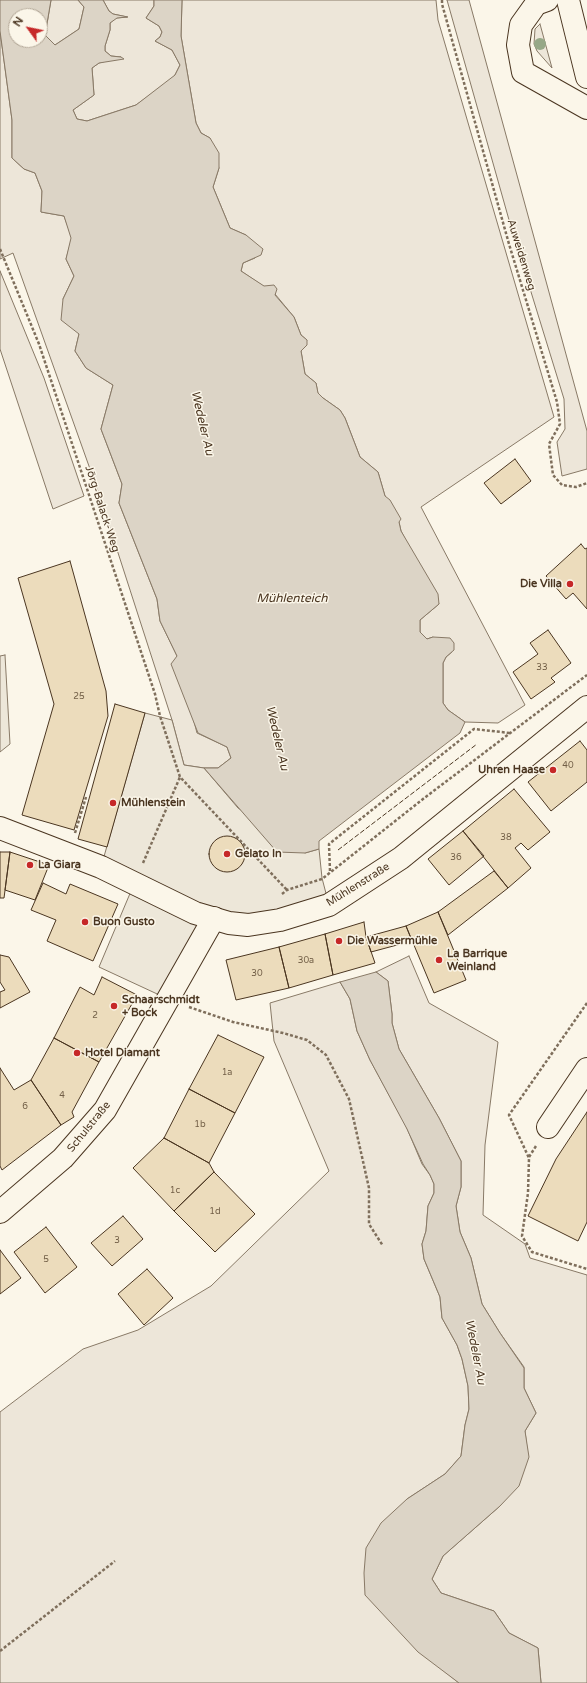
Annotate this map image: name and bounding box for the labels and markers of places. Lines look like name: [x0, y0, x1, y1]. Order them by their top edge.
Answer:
place label: Die Villa: [520, 577, 562, 591]
marker: Die Villa: [565, 579, 575, 589]
place label: Uhren Haase: [478, 763, 545, 777]
marker: Uhren Haase: [548, 765, 558, 775]
place label: Mühlenstein: [121, 796, 186, 810]
marker: Mühlenstein: [108, 798, 118, 808]
place label: Gelato In: [235, 847, 282, 861]
marker: Gelato In: [222, 849, 232, 859]
place label: La Giara: [38, 858, 81, 872]
marker: La Giara: [25, 860, 35, 870]
place label: Buon Gusto: [93, 915, 155, 929]
marker: Buon Gusto: [80, 917, 90, 927]
place label: Die Wassermühle: [347, 934, 437, 948]
marker: Die Wassermühle: [334, 936, 344, 946]
place label: La Barrique Weinland: [447, 947, 507, 973]
marker: La Barrique Weinland: [434, 955, 444, 965]
place label: Schaarschmidt + Bock: [122, 993, 200, 1019]
marker: Schaarschmidt + Bock: [109, 1001, 119, 1011]
place label: Hotel Diamant: [85, 1046, 160, 1060]
marker: Hotel Diamant: [72, 1048, 82, 1058]

